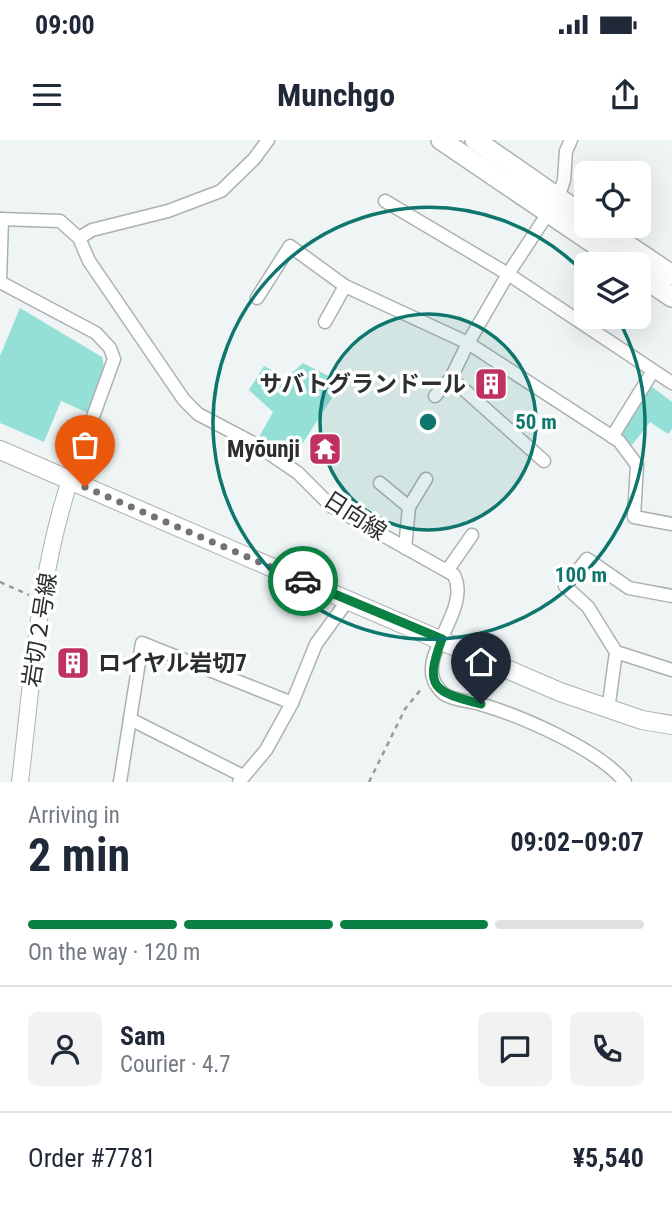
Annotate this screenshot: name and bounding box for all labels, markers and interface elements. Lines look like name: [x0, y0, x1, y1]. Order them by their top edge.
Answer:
text: 09:00: [35, 10, 95, 40]
icon: menu: [28, 76, 66, 114]
text: Munchgo: [277, 76, 395, 114]
icon: share: [606, 76, 644, 114]
map controls: [574, 161, 651, 329]
button: locate: [574, 161, 651, 238]
button: layers: [574, 252, 651, 329]
building icon: サバトグランドール: [472, 365, 510, 403]
place label: サバトグランドール: [259, 371, 466, 398]
centre of rings: [416, 410, 440, 434]
text: 50 m: [515, 410, 557, 434]
pin: [55, 415, 115, 487]
icon: bag: [66, 426, 104, 464]
temple icon: Myōunji: [306, 430, 344, 468]
place label: Myōunji: [227, 436, 300, 463]
street label: 日向線: [319, 486, 391, 546]
courier: [268, 546, 338, 616]
icon: car: [284, 562, 322, 600]
text: 100 m: [555, 563, 607, 587]
street label: 岩切２号線: [18, 571, 62, 689]
pin: [451, 632, 511, 704]
icon: home: [462, 643, 500, 681]
building icon: ロイヤル岩切7: [54, 644, 92, 682]
place label: ロイヤル岩切7: [98, 650, 247, 677]
text: Arriving in: [28, 802, 120, 829]
text: 09:02–09:07: [510, 827, 644, 857]
text: 2 min: [28, 828, 130, 882]
text: On the way · 120 m: [28, 939, 200, 966]
button: person: [28, 1012, 102, 1086]
button: chat: [478, 1012, 552, 1086]
button: phone: [570, 1012, 644, 1086]
text: Sam: [120, 1021, 166, 1051]
text: Courier · 4.7: [120, 1051, 231, 1078]
text: Order #7781: [28, 1143, 156, 1173]
text: ¥5,540: [573, 1143, 644, 1173]

